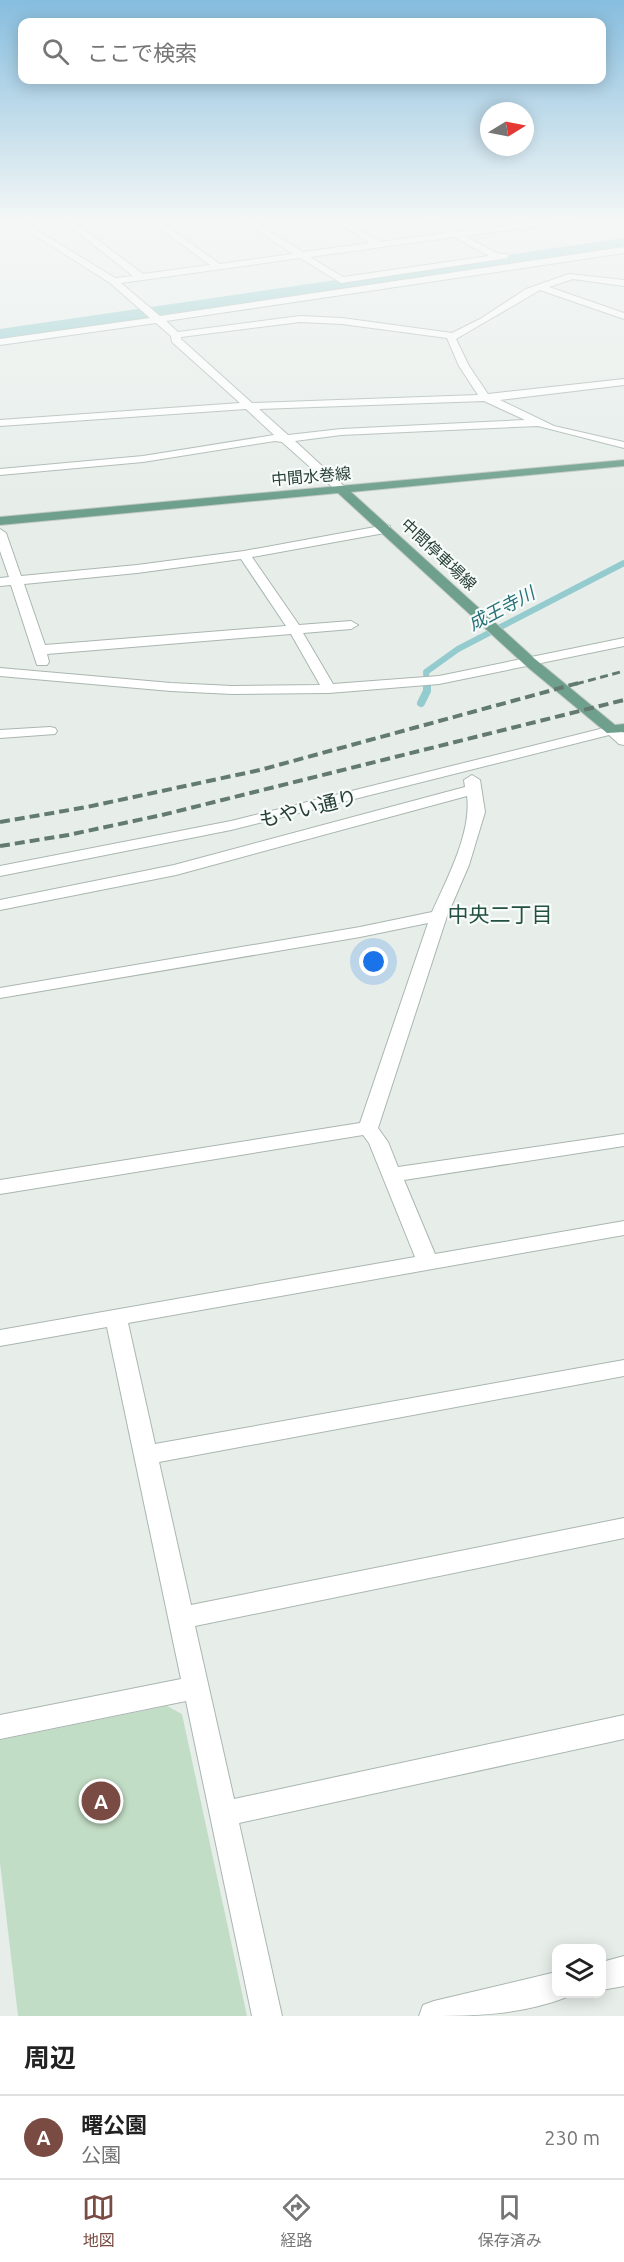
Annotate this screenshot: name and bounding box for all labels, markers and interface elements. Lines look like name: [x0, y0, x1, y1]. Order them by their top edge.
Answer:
search box: [18, 18, 606, 84]
icon: search: [39, 35, 72, 68]
text: ここで検索: [87, 40, 197, 65]
north arrow: [480, 102, 534, 156]
street label: 中間水巻線: [270, 464, 352, 488]
street label: 中間停車場線: [398, 515, 480, 593]
water label: 成王寺川: [465, 581, 539, 634]
street label: もやい通り: [257, 785, 359, 831]
district label: 中央二丁目: [448, 902, 553, 926]
your location: [359, 947, 388, 976]
pin: A: [82, 1778, 120, 1824]
map controls: [552, 1944, 606, 1998]
button: layers: [552, 1944, 606, 1998]
text: 周辺: [24, 2043, 76, 2072]
text: 曙公園: [81, 2112, 147, 2137]
text: A: [36, 2126, 51, 2149]
text: 230 m: [544, 2126, 600, 2149]
text: 公園: [81, 2143, 121, 2166]
tab: 地図: [82, 2191, 115, 2251]
tab: 経路: [280, 2191, 313, 2251]
tab: 保存済み: [478, 2191, 542, 2251]

